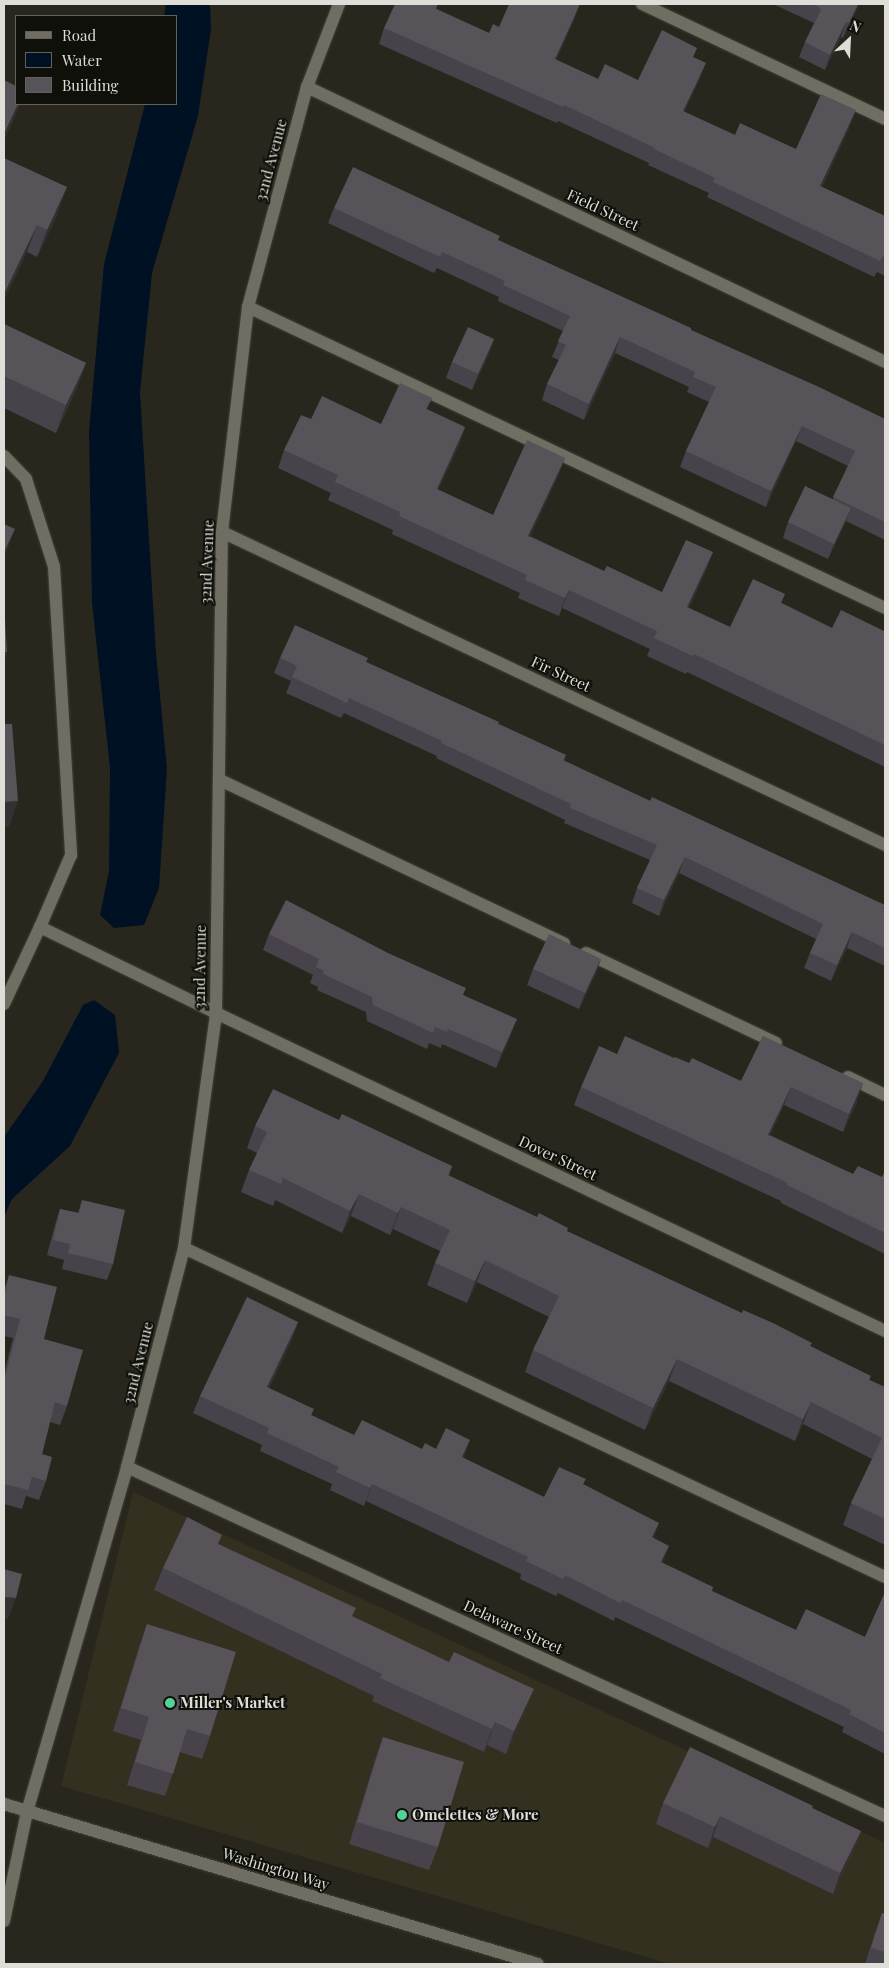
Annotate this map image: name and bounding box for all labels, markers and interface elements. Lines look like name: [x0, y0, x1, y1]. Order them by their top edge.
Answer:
legend: [15, 15, 178, 105]
north arrow: [824, 15, 874, 65]
text: N: [847, 15, 864, 37]
text: Road: [62, 25, 96, 45]
text: Water: [62, 50, 102, 70]
text: Building: [62, 75, 118, 95]
street label: 32nd Avenue: [251, 117, 291, 203]
street label: Field Street: [564, 185, 642, 235]
street label: 32nd Avenue: [197, 519, 217, 605]
street label: Fir Street: [528, 652, 594, 696]
street label: 32nd Avenue: [190, 924, 210, 1010]
street label: Dover Street: [516, 1132, 600, 1184]
street label: 32nd Avenue: [119, 1320, 157, 1406]
street label: Delaware Street: [461, 1596, 565, 1658]
place label: Miller's Market: [180, 1694, 285, 1712]
marker: Miller's Market: [164, 1697, 176, 1709]
place label: Omelettes & More: [412, 1806, 539, 1824]
marker: Omelettes & More: [396, 1809, 408, 1821]
street label: Washington Way: [220, 1844, 332, 1894]

